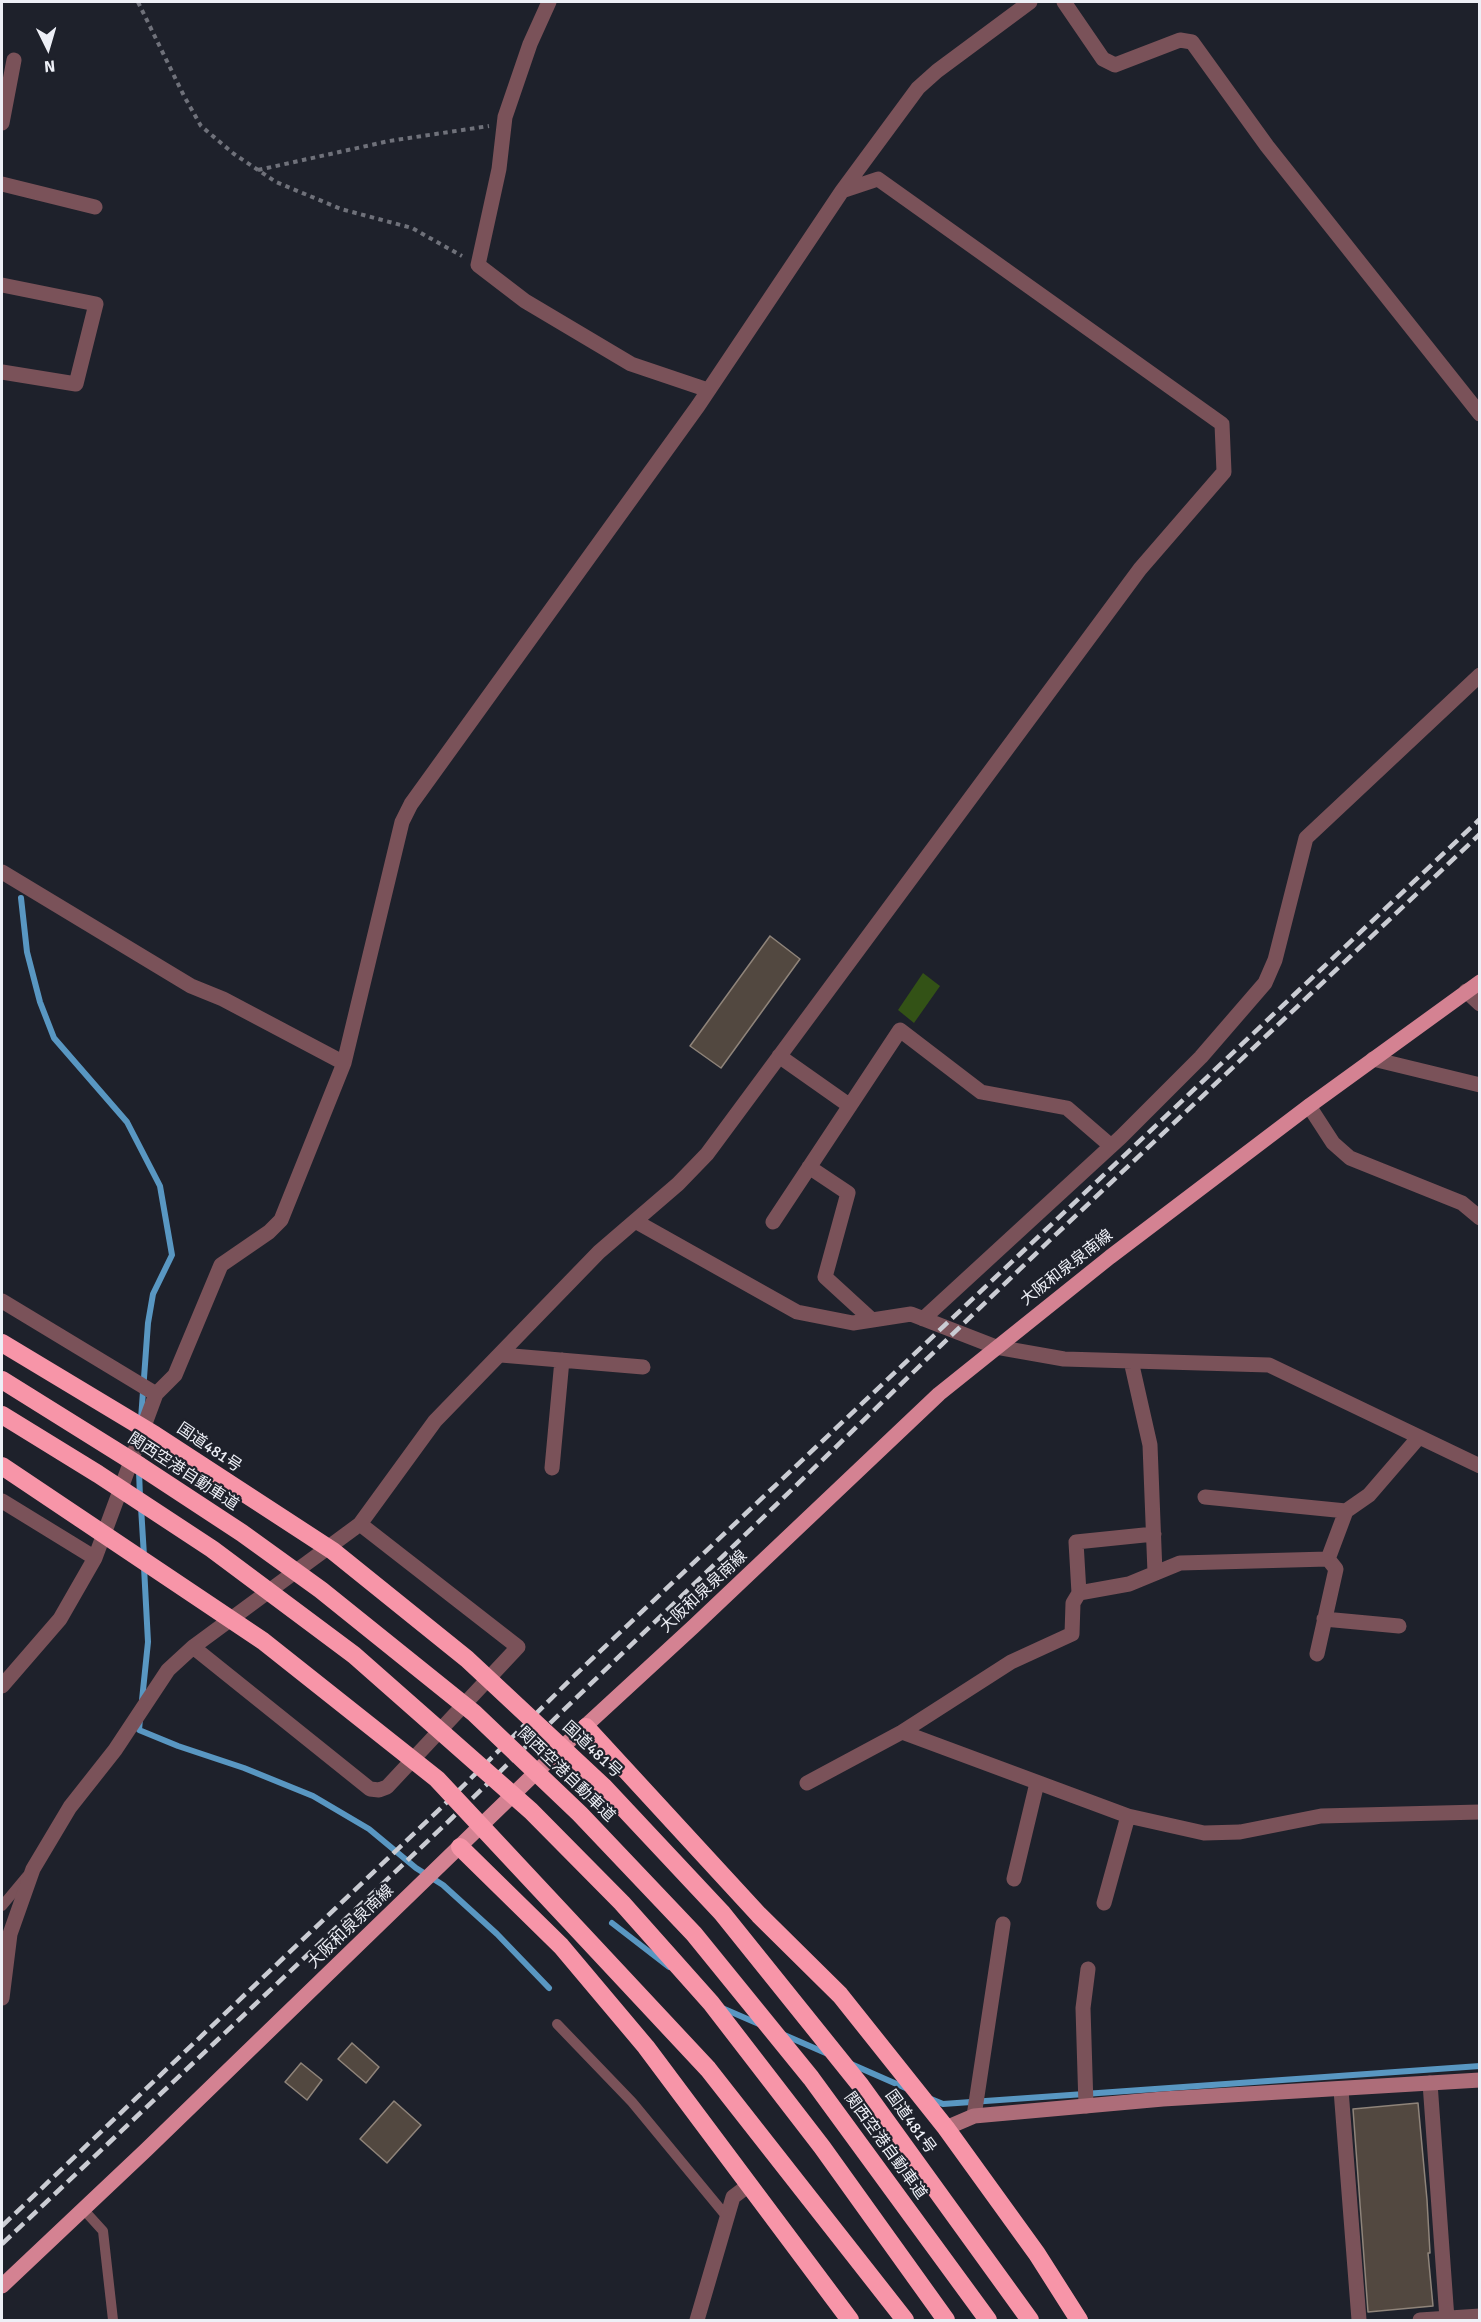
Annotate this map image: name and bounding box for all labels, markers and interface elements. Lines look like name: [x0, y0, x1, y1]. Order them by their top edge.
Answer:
north arrow: [18, 18, 78, 78]
text: N: [43, 55, 56, 76]
street label: 大阪和泉泉南線: [1017, 1226, 1117, 1310]
street label: 国道481号: [173, 1419, 245, 1477]
street label: 関西空港自動車道: [124, 1429, 242, 1515]
street label: 大阪和泉泉南線: [656, 1547, 752, 1637]
street label: 国道481号: [558, 1718, 626, 1782]
street label: 関西空港自動車道: [513, 1724, 619, 1826]
street label: 大阪和泉泉南線: [304, 1881, 398, 1973]
street label: 国道481号: [881, 2086, 939, 2158]
street label: 関西空港自動車道: [840, 2089, 930, 2203]

